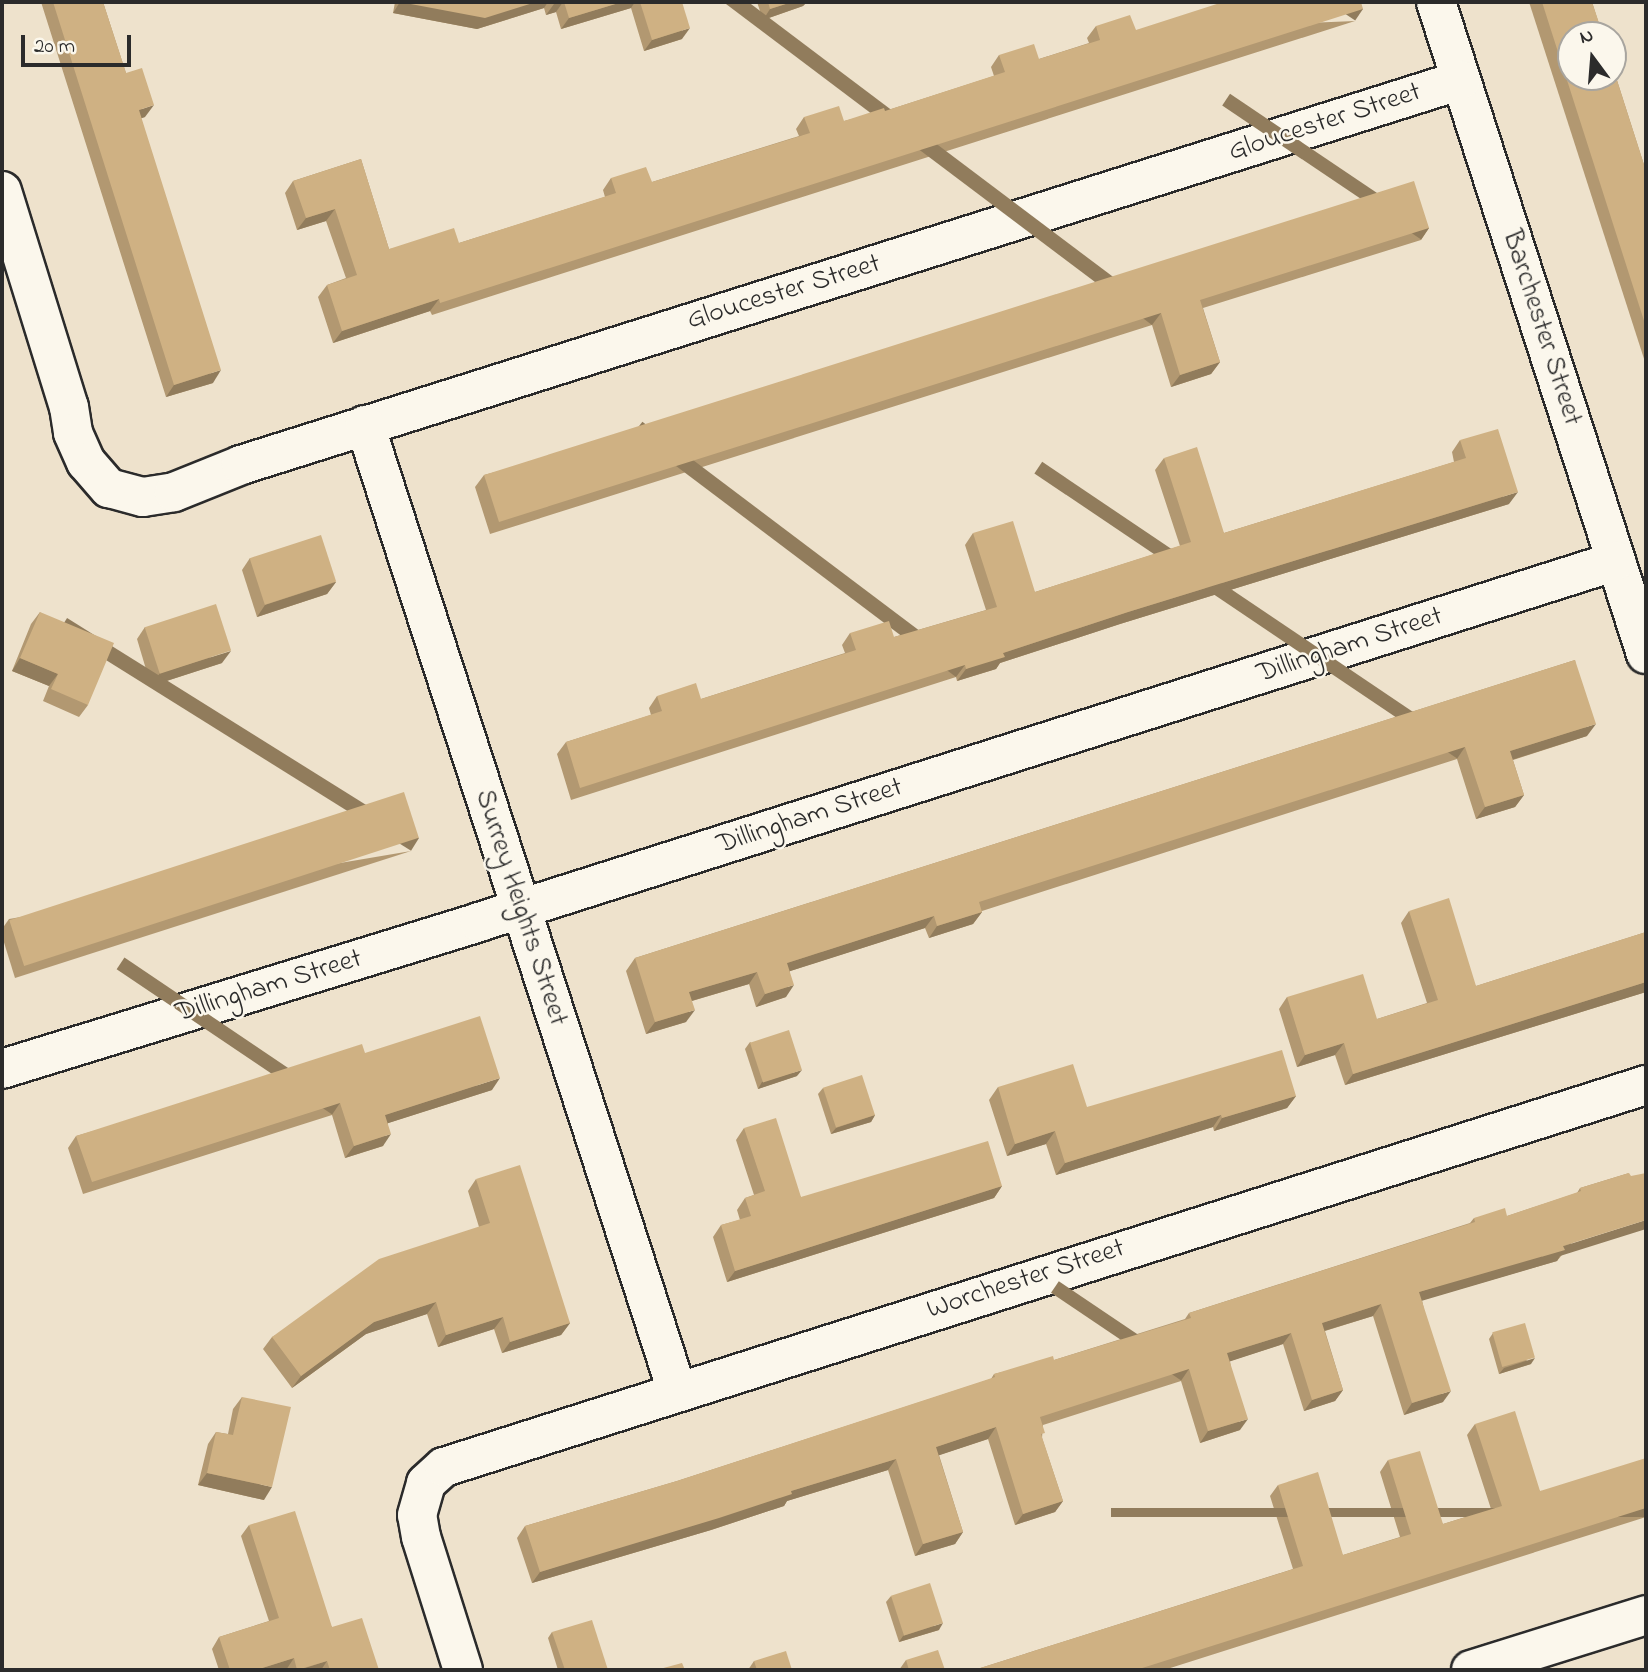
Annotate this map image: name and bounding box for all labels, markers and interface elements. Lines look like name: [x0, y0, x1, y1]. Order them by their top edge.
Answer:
scale bar: [24, 21, 135, 65]
north arrow: [1557, 21, 1627, 91]
text: N: [1577, 23, 1597, 52]
text: 20 m: [34, 32, 75, 62]
street label: Gloucester Street: [1225, 76, 1425, 170]
street label: Barchester Street: [1494, 226, 1588, 430]
street label: Gloucester Street: [683, 248, 885, 338]
street label: Dillingham Street: [1253, 600, 1447, 692]
street label: Dillingham Street: [713, 771, 907, 863]
street label: Surrey Heights Street: [466, 786, 574, 1030]
street label: Dillingham Street: [172, 943, 366, 1031]
street label: Worchester Street: [923, 1232, 1129, 1328]

